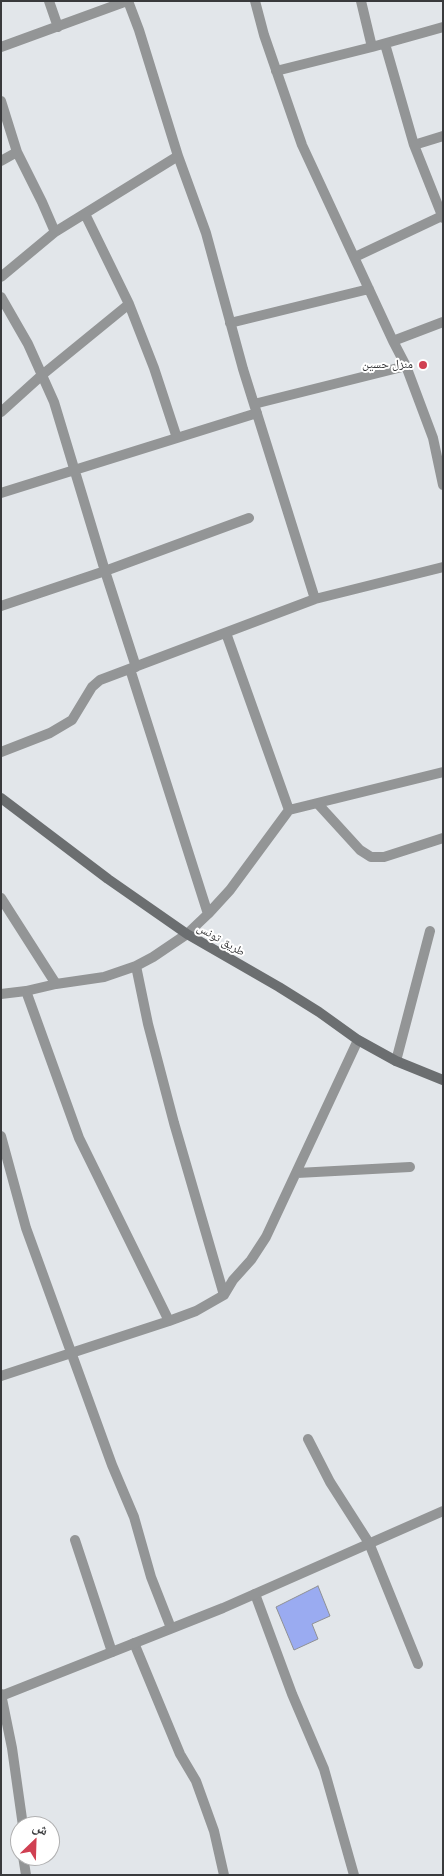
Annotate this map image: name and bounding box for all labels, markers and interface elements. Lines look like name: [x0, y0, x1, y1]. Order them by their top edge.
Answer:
place label: منزل حسين: [362, 358, 413, 372]
marker: منزل حسين: [417, 359, 429, 371]
street label: طريق تونس: [194, 921, 248, 959]
north arrow: [10, 1816, 60, 1866]
text: ش: [30, 1816, 52, 1839]

